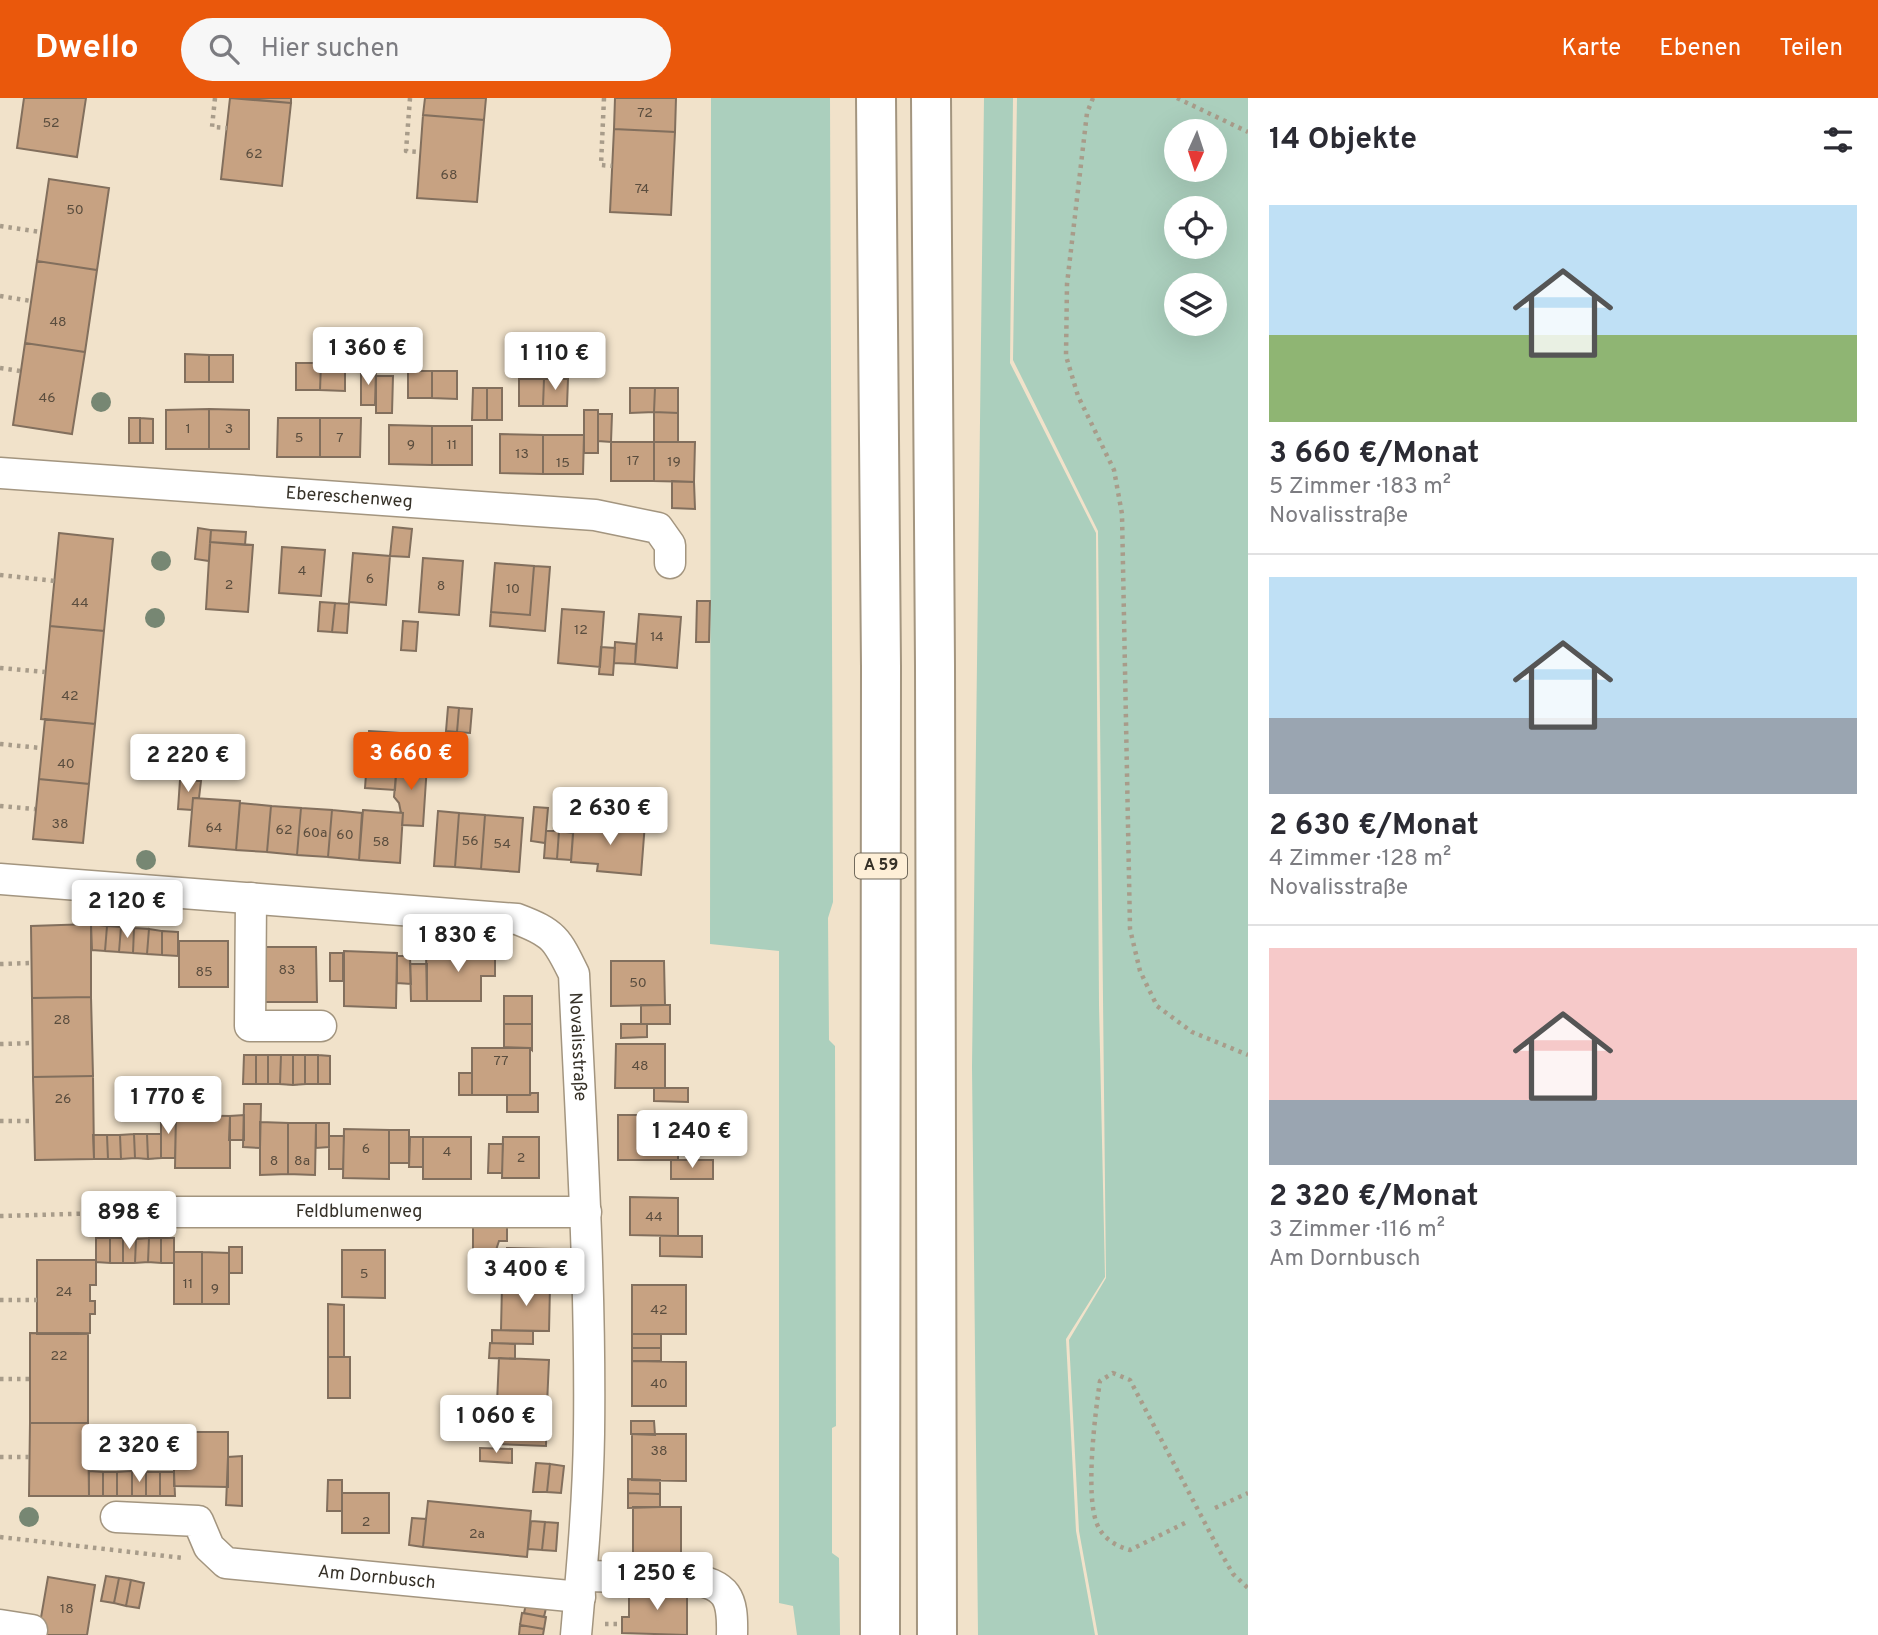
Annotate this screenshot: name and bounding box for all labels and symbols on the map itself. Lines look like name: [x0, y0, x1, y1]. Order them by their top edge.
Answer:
house number: 72: [637, 105, 653, 122]
house number: 52: [42, 115, 60, 132]
north arrow: [1164, 119, 1227, 182]
house number: 62: [246, 146, 262, 163]
house number: 68: [441, 167, 457, 184]
house number: 74: [635, 181, 649, 198]
house number: 50: [66, 202, 84, 219]
house number: 48: [49, 314, 67, 331]
pin: 1 360 €: [303, 328, 433, 387]
pin: 1 110 €: [490, 332, 620, 392]
house number: 46: [38, 390, 56, 407]
house number: 1: [185, 421, 191, 438]
house number: 3: [225, 421, 233, 438]
house number: 5: [295, 430, 303, 447]
house number: 7: [336, 430, 344, 447]
house number: 9: [407, 437, 415, 454]
house number: 11: [447, 437, 457, 454]
house number: 13: [515, 446, 529, 463]
house number: 17: [627, 453, 639, 470]
house number: 19: [667, 454, 681, 471]
house number: 15: [556, 455, 570, 472]
street label: Ebereschenweg: [285, 482, 414, 514]
house number: 4: [298, 563, 306, 580]
house number: 6: [366, 571, 374, 588]
house number: 2: [225, 577, 233, 594]
house number: 8: [437, 578, 445, 595]
house number: 10: [506, 581, 520, 598]
house number: 44: [71, 595, 89, 612]
house number: 12: [574, 622, 588, 639]
house number: 14: [650, 629, 664, 646]
house number: 42: [61, 688, 79, 705]
pin: 3 660 €: [346, 732, 476, 792]
pin: 2 220 €: [123, 734, 253, 794]
house number: 40: [57, 756, 75, 773]
pin: 2 630 €: [545, 788, 675, 847]
house number: 38: [52, 816, 68, 833]
house number: 64: [205, 820, 223, 837]
house number: 62: [276, 822, 292, 839]
house number: 60a: [303, 825, 327, 842]
house number: 60: [336, 827, 354, 844]
house number: 56: [461, 833, 479, 850]
house number: 58: [372, 834, 390, 851]
house number: 54: [493, 836, 511, 853]
road number: A 59: [855, 853, 907, 878]
pin: 2 120 €: [62, 880, 192, 940]
pin: 1 830 €: [393, 914, 523, 974]
house number: 83: [279, 962, 295, 979]
house number: 85: [195, 964, 213, 981]
house number: 50: [629, 975, 647, 992]
street label: Novalisstraße: [563, 992, 592, 1102]
house number: 28: [53, 1012, 71, 1029]
house number: 77: [493, 1053, 509, 1070]
house number: 48: [631, 1058, 649, 1075]
pin: 1 770 €: [103, 1076, 233, 1136]
house number: 26: [55, 1091, 71, 1108]
pin: 1 240 €: [627, 1110, 757, 1170]
house number: 6: [362, 1141, 370, 1158]
house number: 4: [443, 1144, 451, 1161]
house number: 2: [517, 1150, 525, 1167]
house number: 8: [270, 1153, 278, 1170]
house number: 8a: [294, 1153, 310, 1170]
pin: 898 €: [80, 1192, 178, 1251]
street label: Feldblumenweg: [296, 1201, 422, 1224]
house number: 44: [645, 1209, 663, 1226]
pin: 3 400 €: [461, 1248, 591, 1308]
house number: 5: [360, 1266, 368, 1283]
house number: 11: [183, 1276, 193, 1293]
house number: 9: [211, 1281, 219, 1298]
house number: 24: [55, 1284, 73, 1301]
house number: 42: [650, 1302, 668, 1319]
house number: 22: [50, 1348, 68, 1365]
house number: 40: [650, 1376, 668, 1393]
pin: 1 060 €: [431, 1396, 561, 1455]
pin: 2 320 €: [74, 1424, 204, 1484]
house number: 38: [651, 1443, 667, 1460]
house number: 2: [362, 1514, 370, 1531]
house number: 2a: [469, 1526, 485, 1543]
pin: 1 250 €: [592, 1552, 722, 1612]
street label: Am Dornbusch: [317, 1560, 437, 1595]
house number: 18: [60, 1601, 74, 1618]

